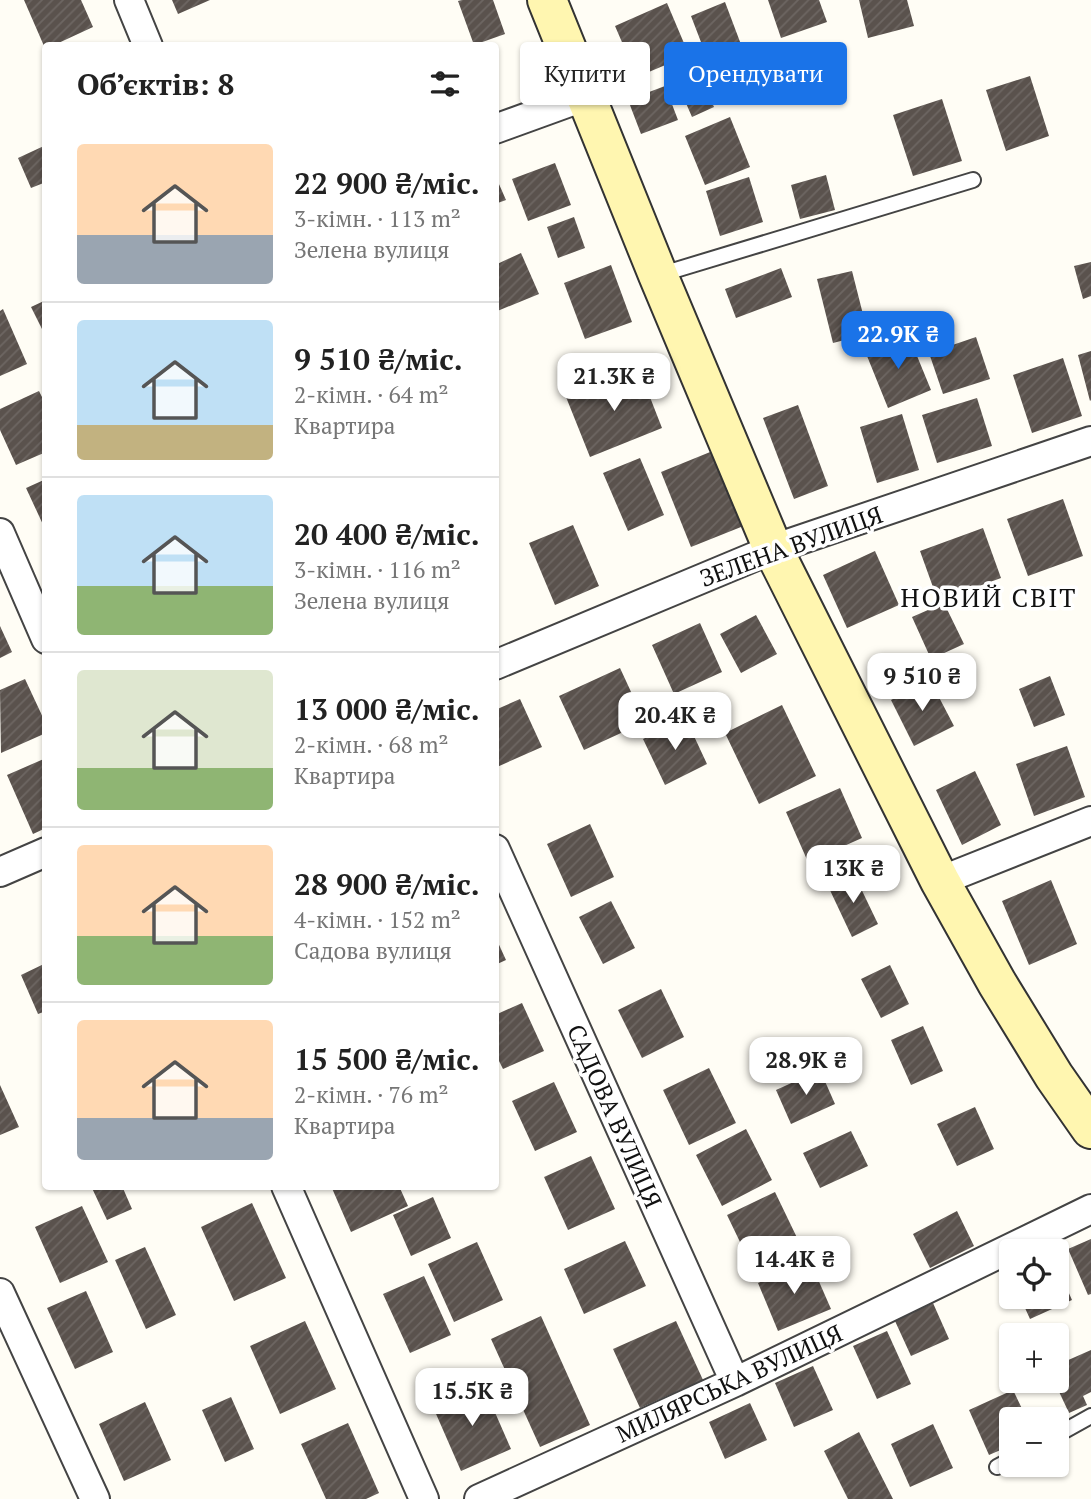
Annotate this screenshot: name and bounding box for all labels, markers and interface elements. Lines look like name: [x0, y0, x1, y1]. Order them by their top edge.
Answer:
chip: Купити: [520, 42, 650, 105]
chip: Орендувати: [664, 42, 847, 105]
text: Об’єктів: 8: [77, 64, 234, 104]
icon: filters: [426, 65, 464, 103]
text: 22 900 ₴/міс.: [294, 163, 480, 203]
icon: home: [133, 172, 217, 256]
text: 3-кімн. · 113 m²: [294, 203, 461, 234]
text: Зелена вулиця: [294, 234, 449, 265]
pin: 22.9K ₴: [833, 312, 963, 371]
text: 22.9K ₴: [857, 318, 939, 349]
text: 9 510 ₴/міс.: [294, 339, 463, 379]
icon: home: [133, 348, 217, 432]
pin: 21.3K ₴: [549, 354, 679, 413]
text: 21.3K ₴: [573, 360, 655, 391]
text: 2-кімн. · 64 m²: [294, 379, 448, 410]
text: Квартира: [294, 410, 395, 441]
street label: ЗЕЛЕНА ВУЛИЦЯ: [695, 498, 887, 594]
text: 20 400 ₴/міс.: [294, 514, 480, 554]
icon: home: [133, 523, 217, 607]
text: 3-кімн. · 116 m²: [294, 554, 461, 585]
district label: НОВИЙ СВІТ: [901, 580, 1077, 614]
text: Зелена вулиця: [294, 585, 449, 616]
pin: 9 510 ₴: [857, 654, 987, 713]
text: 9 510 ₴: [883, 660, 961, 691]
text: 13 000 ₴/міс.: [294, 689, 480, 729]
pin: 20.4K ₴: [610, 692, 740, 752]
icon: home: [133, 698, 217, 782]
text: 20.4K ₴: [634, 699, 716, 730]
text: 2-кімн. · 68 m²: [294, 729, 448, 760]
text: Квартира: [294, 760, 395, 791]
pin: 13K ₴: [804, 846, 902, 905]
text: 13K ₴: [822, 852, 884, 883]
text: 28 900 ₴/міс.: [294, 864, 480, 904]
icon: home: [133, 873, 217, 957]
text: 4-кімн. · 152 m²: [294, 904, 461, 935]
text: Садова вулиця: [294, 935, 452, 966]
street label: САДОВА ВУЛИЦЯ: [560, 1019, 670, 1213]
pin: 28.9K ₴: [741, 1038, 871, 1097]
text: 15 500 ₴/міс.: [294, 1039, 480, 1079]
text: 28.9K ₴: [765, 1044, 847, 1075]
icon: home: [133, 1048, 217, 1132]
text: 2-кімн. · 76 m²: [294, 1079, 448, 1110]
text: Квартира: [294, 1110, 395, 1141]
pin: 14.4K ₴: [729, 1236, 859, 1296]
map controls: [999, 1239, 1069, 1477]
button: locate: [999, 1239, 1069, 1309]
text: 14.4K ₴: [753, 1243, 835, 1274]
street label: МИЛЯРСЬКА ВУЛИЦЯ: [611, 1317, 847, 1449]
button: +: [999, 1323, 1069, 1393]
pin: 15.5K ₴: [407, 1368, 537, 1428]
text: 15.5K ₴: [431, 1375, 513, 1406]
button: −: [999, 1407, 1069, 1477]

